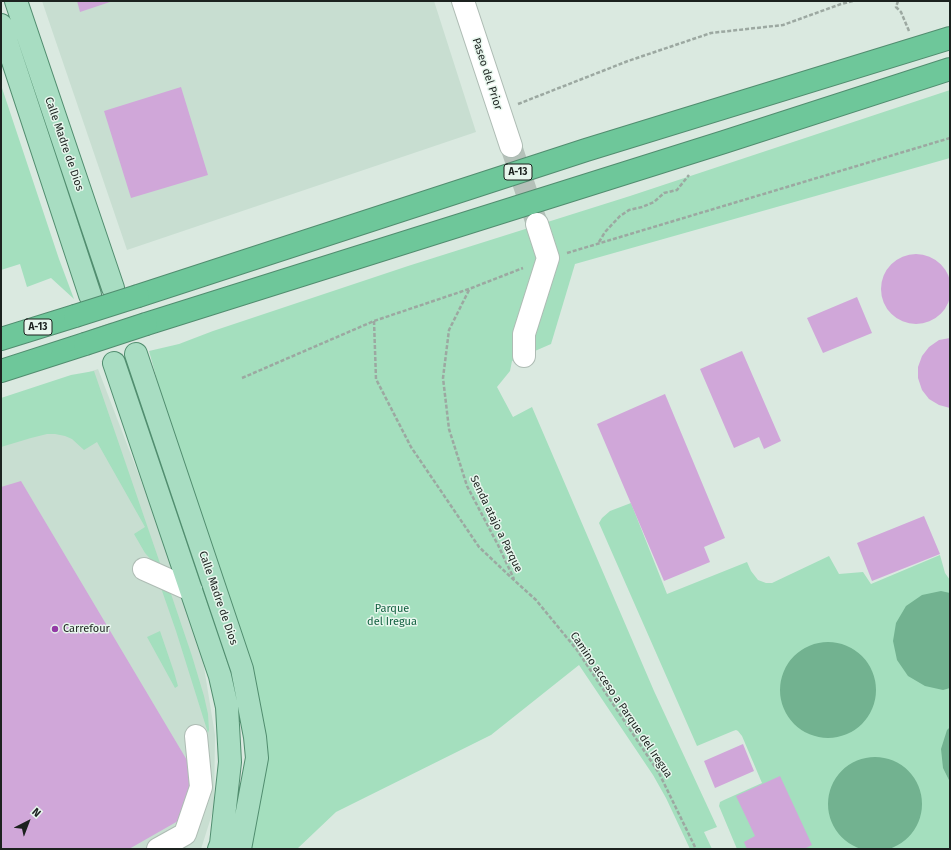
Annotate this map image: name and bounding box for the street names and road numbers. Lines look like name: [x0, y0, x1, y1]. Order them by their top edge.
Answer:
street label: Paseo del Prior: [469, 36, 505, 112]
street label: Calle Madre de Dios: [42, 95, 86, 193]
road number: A-13: [504, 164, 532, 180]
road number: A-13: [24, 319, 52, 335]
street label: Senda atajo a Parque: [467, 474, 525, 574]
street label: Calle Madre de Dios: [196, 549, 240, 647]
street label: Camino acceso a Parque del Iregua: [567, 630, 675, 780]

